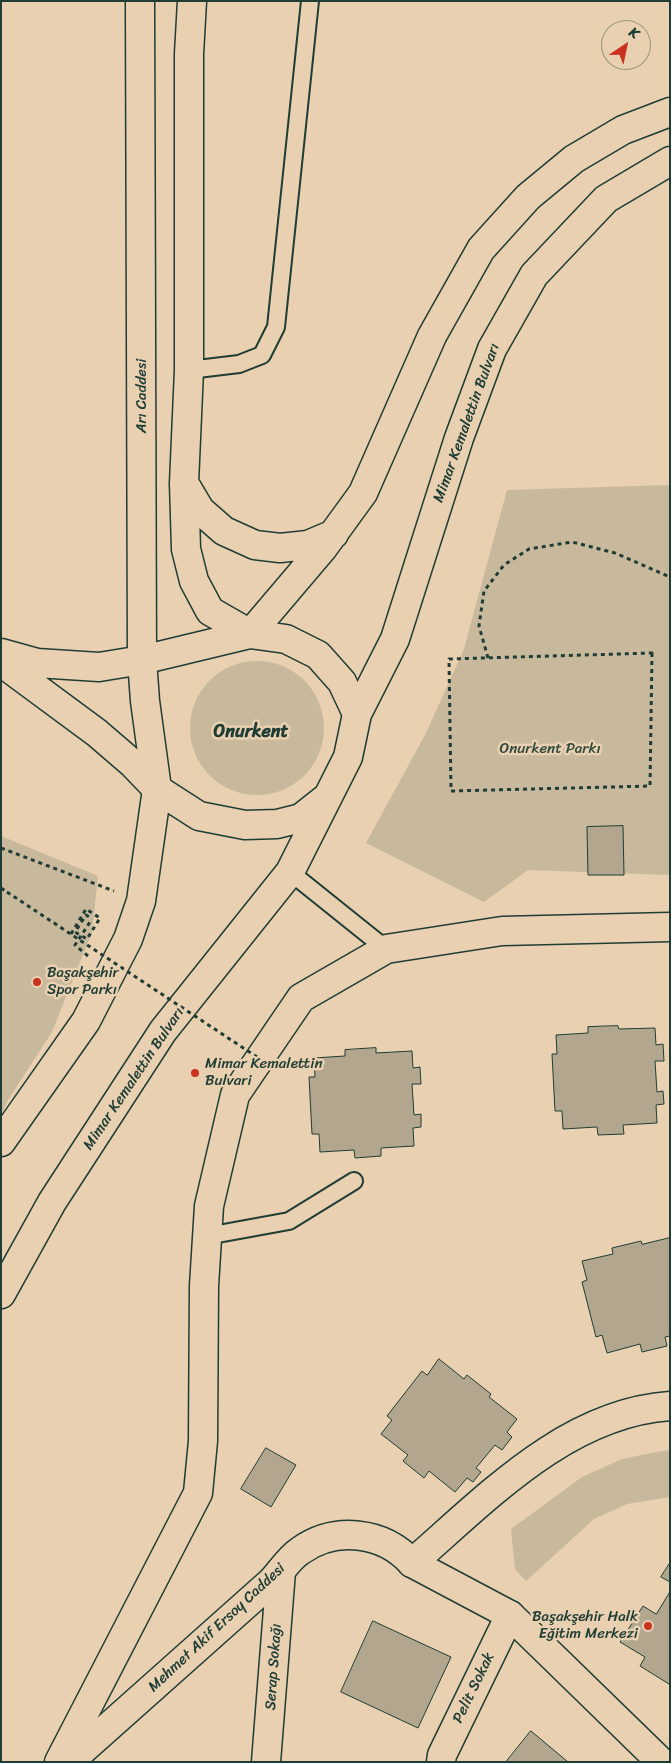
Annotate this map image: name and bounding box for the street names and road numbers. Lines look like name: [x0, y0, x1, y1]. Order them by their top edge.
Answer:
street label: Mimar Kemalettin Bulvarı: [430, 341, 504, 505]
street label: Arı Caddesi: [133, 359, 151, 433]
street label: Mimar Kemalettin Bulvarı: [80, 1004, 188, 1154]
street label: Mehmet Akif Ersoy Caddesi: [145, 1560, 289, 1696]
street label: Serap Sokağı: [262, 1623, 286, 1711]
street label: Pelit Sokak: [449, 1650, 499, 1726]

